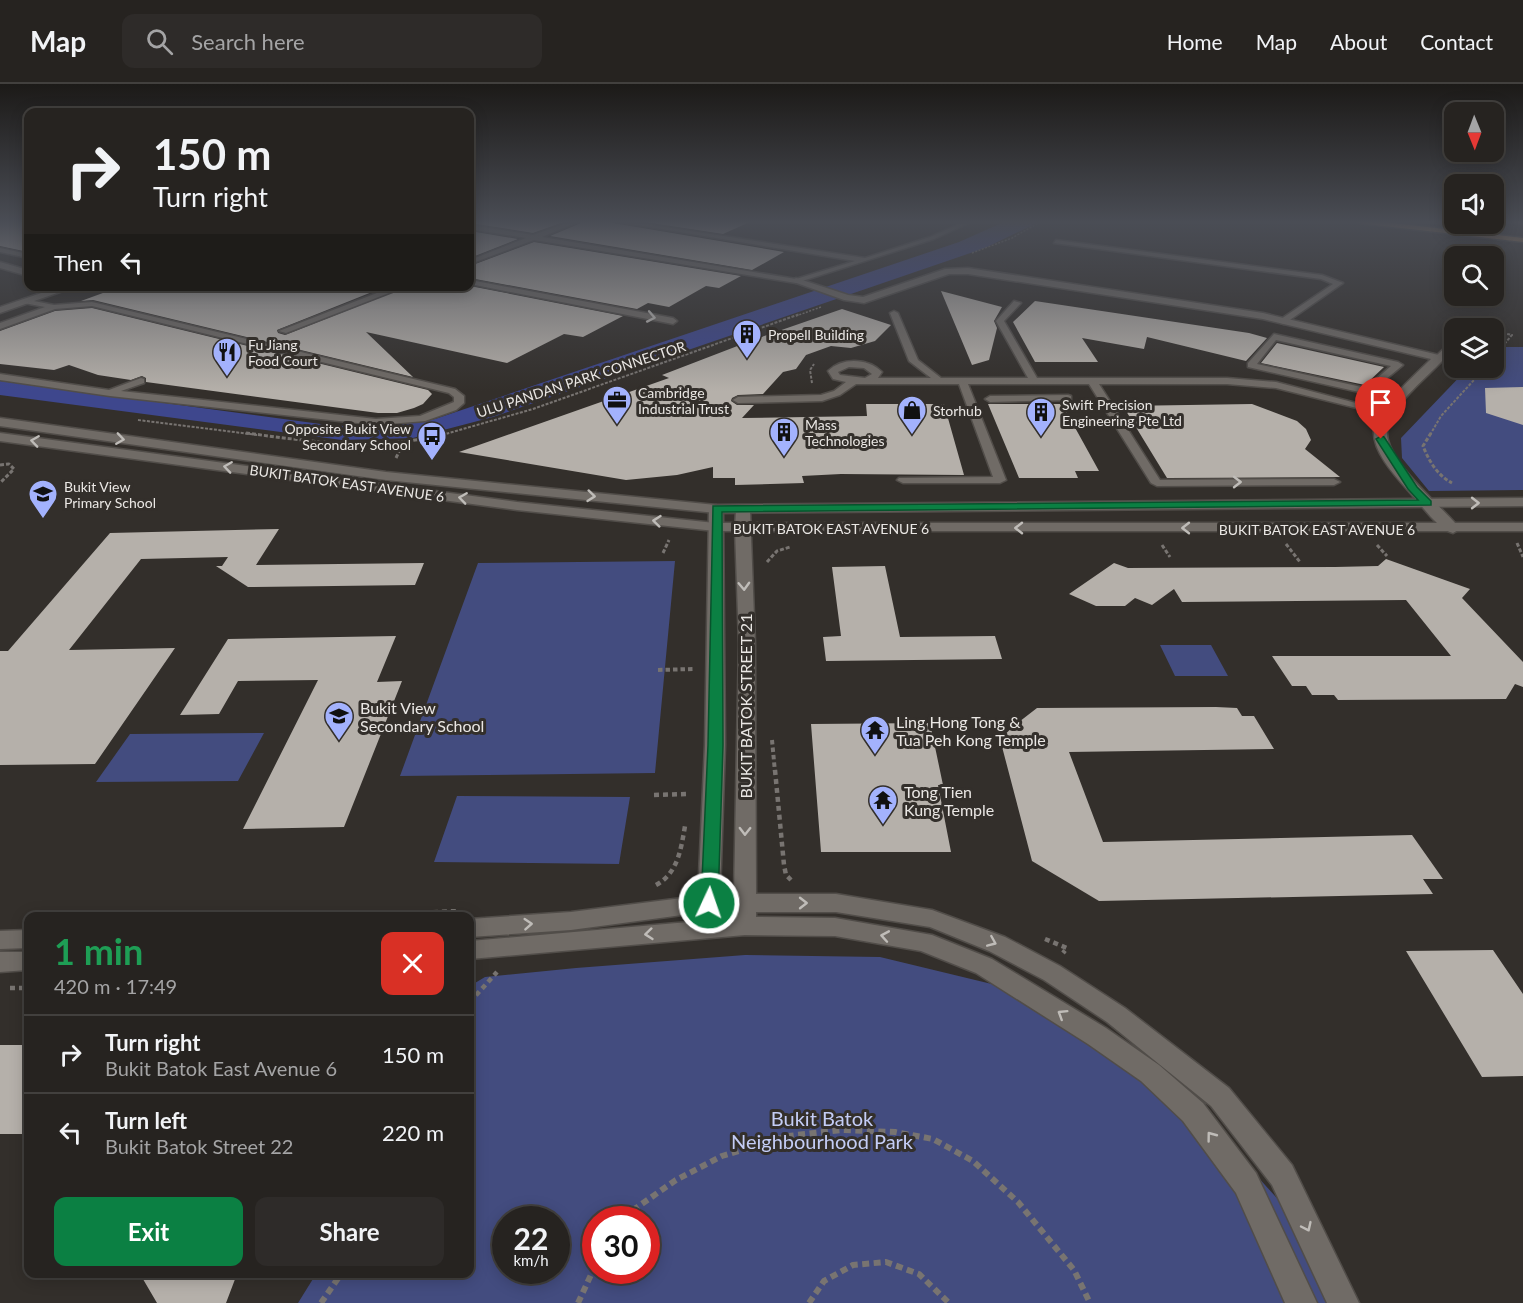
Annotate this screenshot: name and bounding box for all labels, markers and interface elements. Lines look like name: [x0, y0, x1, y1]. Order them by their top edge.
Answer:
search box: [122, 14, 542, 68]
text: Map: [30, 24, 86, 58]
icon: search: [143, 25, 176, 58]
text: Search here: [191, 28, 305, 55]
text: Home: [1167, 29, 1223, 54]
text: Map: [1256, 29, 1297, 54]
text: About: [1330, 29, 1387, 54]
text: Contact: [1420, 29, 1493, 54]
north arrow: [1444, 102, 1504, 162]
map controls: [1444, 102, 1504, 378]
text: 150 m: [153, 129, 271, 179]
icon: right: [54, 132, 132, 210]
button: sound: [1444, 174, 1504, 234]
text: Turn right: [153, 180, 268, 213]
icon: left: [115, 246, 148, 279]
button: search: [1444, 246, 1504, 306]
text: Then: [54, 249, 103, 276]
one-way arrow: [645, 310, 655, 323]
building icon: Propell Building: [731, 318, 763, 360]
button: layers: [1444, 318, 1504, 378]
place label: Propell Building: [768, 326, 864, 343]
restaurant icon: Fu Jiang Food Court: [211, 336, 243, 378]
place label: Fu Jiang Food Court: [248, 336, 318, 369]
street label: ULU PANDAN PARK CONNECTOR: [474, 337, 688, 421]
pin: [1355, 377, 1406, 439]
office icon: Cambridge Industrial Trust: [601, 384, 633, 426]
place label: Cambridge Industrial Trust: [638, 384, 729, 417]
icon: arrive: [1364, 386, 1397, 419]
shop icon: Storhub: [896, 394, 928, 436]
building icon: Swift Precision Engineering Pte Ltd: [1025, 396, 1057, 438]
place label: Swift Precision Engineering Pte Ltd: [1062, 396, 1182, 429]
place label: Storhub: [933, 402, 982, 419]
building icon: Mass Technologies: [768, 416, 800, 458]
place label: Mass Technologies: [805, 416, 885, 449]
place label: Opposite Bukit View Secondary School: [284, 420, 411, 453]
bus stop icon: Opposite Bukit View Secondary School: [416, 420, 448, 462]
one-way arrow: [116, 432, 125, 444]
one-way arrow: [30, 436, 39, 448]
street label: BUKIT BATOK EAST AVENUE 6: [249, 461, 445, 505]
one-way arrow: [223, 462, 233, 474]
one-way arrow: [1232, 476, 1241, 489]
school or university icon: Bukit View Primary School: [27, 478, 59, 520]
place label: Bukit View Primary School: [64, 478, 156, 511]
one-way arrow: [587, 489, 596, 502]
one-way arrow: [458, 493, 467, 505]
one-way arrow: [1471, 497, 1480, 509]
one-way arrow: [652, 515, 661, 528]
street label: BUKIT BATOK EAST AVENUE 6: [733, 520, 929, 537]
street label: BUKIT BATOK EAST AVENUE 6: [1219, 521, 1415, 538]
one-way arrow: [1015, 522, 1024, 534]
one-way arrow: [1182, 522, 1191, 534]
one-way arrow: [738, 582, 751, 591]
street label: BUKIT BATOK STREET 21: [736, 614, 755, 798]
place label: Bukit View Secondary School: [360, 698, 484, 735]
school or university icon: Bukit View Secondary School: [323, 700, 355, 742]
place label: Ling Hong Tong & Tua Peh Kong Temple: [896, 712, 1046, 749]
temple icon: Ling Hong Tong & Tua Peh Kong Temple: [859, 714, 891, 756]
place label: Tong Tien Kung Temple: [904, 782, 994, 819]
temple icon: Tong Tien Kung Temple: [867, 784, 899, 826]
one-way arrow: [739, 827, 751, 836]
position arrow: [677, 871, 741, 935]
one-way arrow: [799, 897, 808, 909]
one-way arrow: [523, 918, 532, 931]
one-way arrow: [644, 927, 654, 940]
text: 1 min: [54, 929, 143, 973]
one-way arrow: [880, 930, 890, 943]
button: close: [381, 932, 444, 995]
one-way arrow: [986, 935, 997, 947]
text: 420 m · 17:49: [54, 974, 177, 998]
one-way arrow: [1057, 1010, 1068, 1021]
text: Turn right: [105, 1029, 200, 1056]
icon: right: [54, 1038, 87, 1071]
text: 150 m: [382, 1041, 444, 1068]
text: Bukit Batok East Avenue 6: [105, 1056, 337, 1080]
park label: Bukit Batok Neighbourhood Park: [731, 1106, 914, 1153]
text: Turn left: [105, 1107, 187, 1134]
icon: left: [54, 1116, 87, 1149]
text: 220 m: [382, 1119, 444, 1146]
one-way arrow: [1208, 1132, 1219, 1143]
text: Bukit Batok Street 22: [105, 1134, 293, 1158]
button: Exit: [54, 1197, 243, 1266]
button: Share: [255, 1197, 444, 1266]
speed limit sign: 30: [582, 1206, 660, 1284]
text: 22: [514, 1220, 548, 1256]
one-way arrow: [1299, 1221, 1311, 1232]
text: km/h: [513, 1251, 549, 1269]

